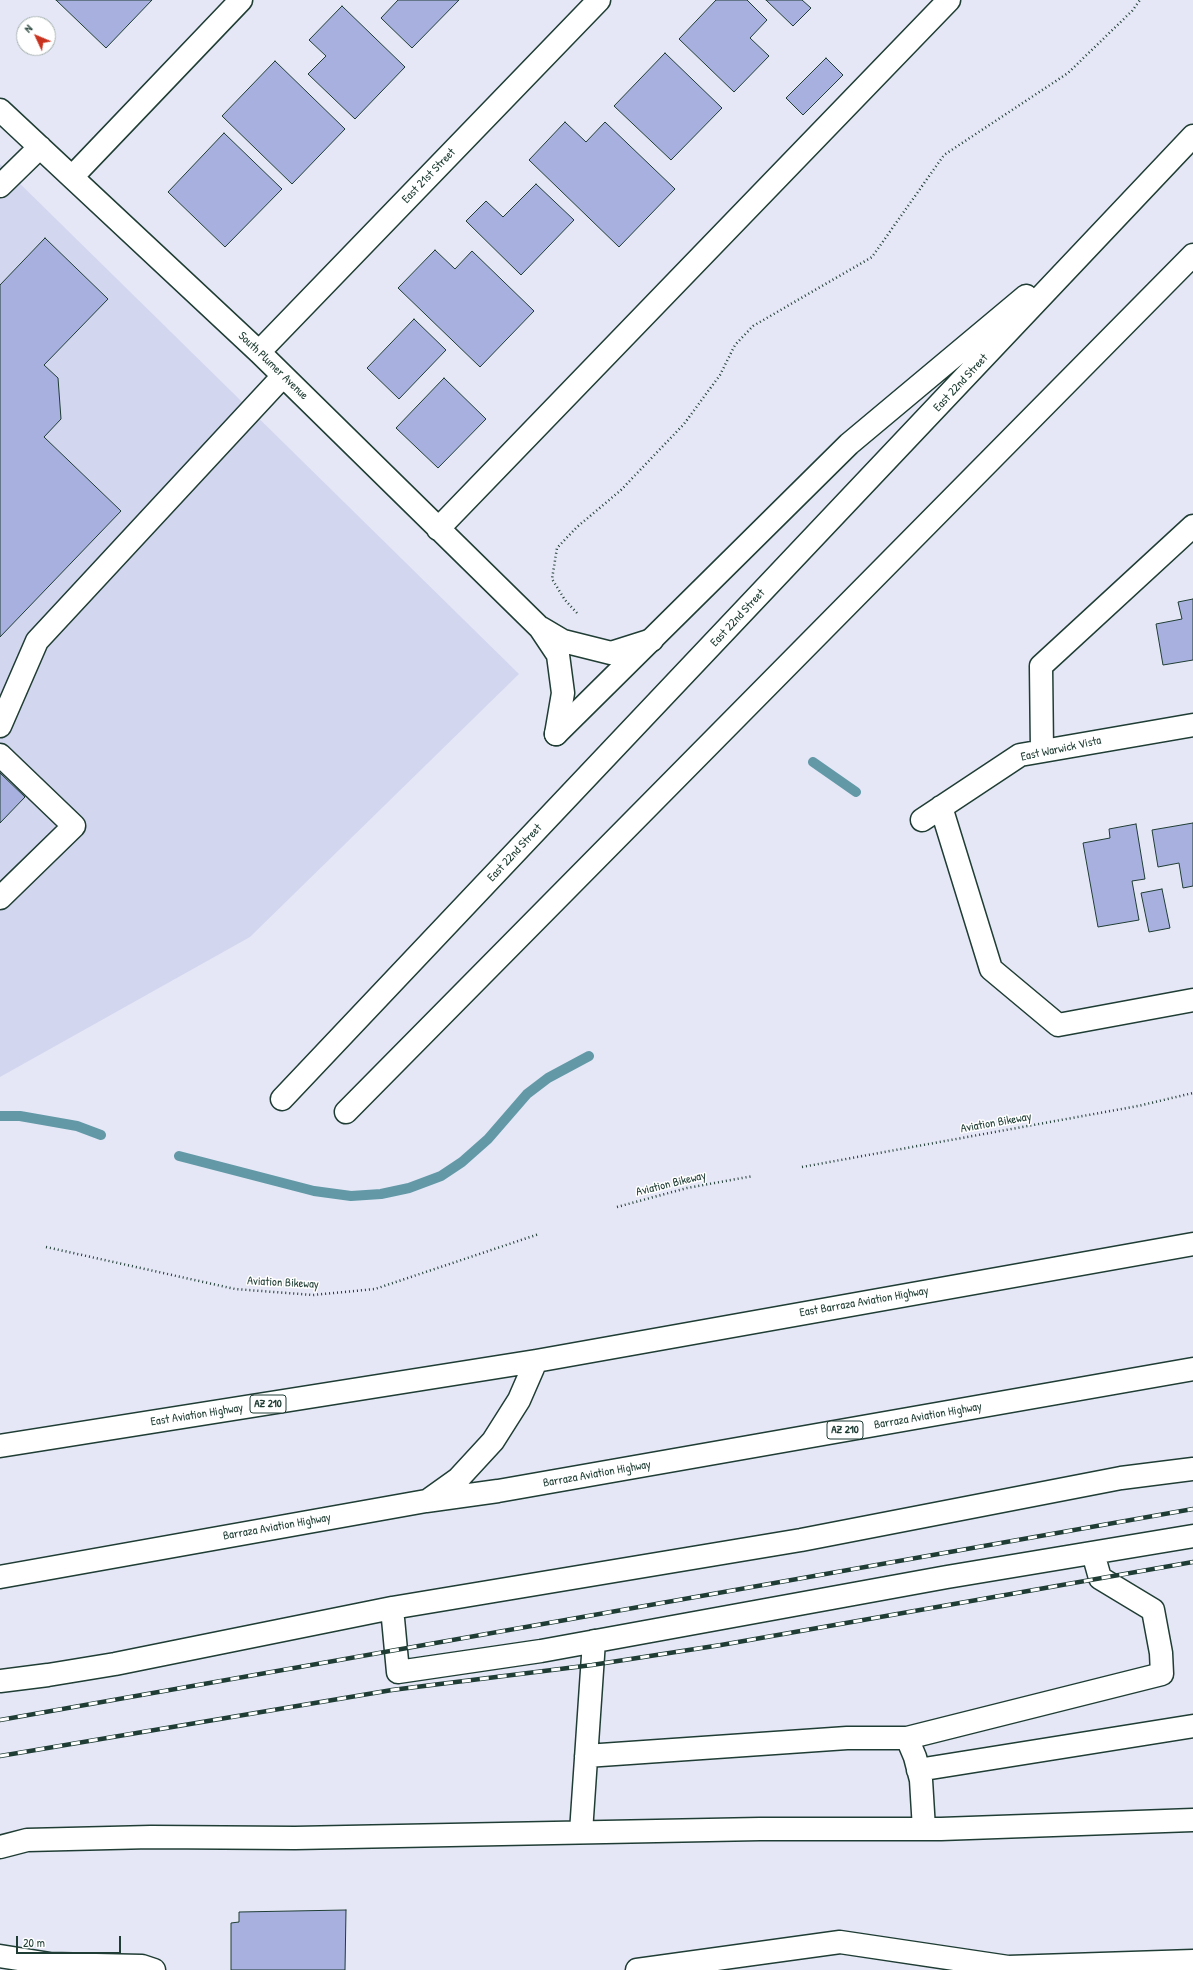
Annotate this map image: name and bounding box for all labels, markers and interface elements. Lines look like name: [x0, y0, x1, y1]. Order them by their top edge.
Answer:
north arrow: [16, 16, 56, 56]
text: N: [21, 21, 35, 35]
street label: East 21st Street: [399, 145, 459, 207]
street label: South Plumer Avenue: [235, 329, 311, 403]
street label: East 22nd Street: [931, 351, 991, 415]
street label: East 22nd Street: [708, 586, 768, 650]
street label: East Warwick Vista: [1020, 733, 1102, 765]
street label: East 22nd Street: [485, 821, 545, 885]
street label: Aviation Bikeway: [959, 1110, 1033, 1136]
street label: Aviation Bikeway: [634, 1168, 708, 1200]
street label: Aviation Bikeway: [247, 1274, 319, 1292]
street label: East Barraza Aviation Highway: [798, 1284, 930, 1320]
road number: AZ 210: [250, 1395, 286, 1413]
street label: Barraza Aviation Highway: [873, 1399, 983, 1433]
street label: East Aviation Highway: [150, 1401, 244, 1429]
road number: AZ 210: [827, 1421, 863, 1439]
street label: Barraza Aviation Highway: [542, 1457, 652, 1491]
street label: Barraza Aviation Highway: [222, 1510, 332, 1544]
scale bar: [18, 1928, 123, 1954]
text: 20 m: [23, 1934, 45, 1951]

